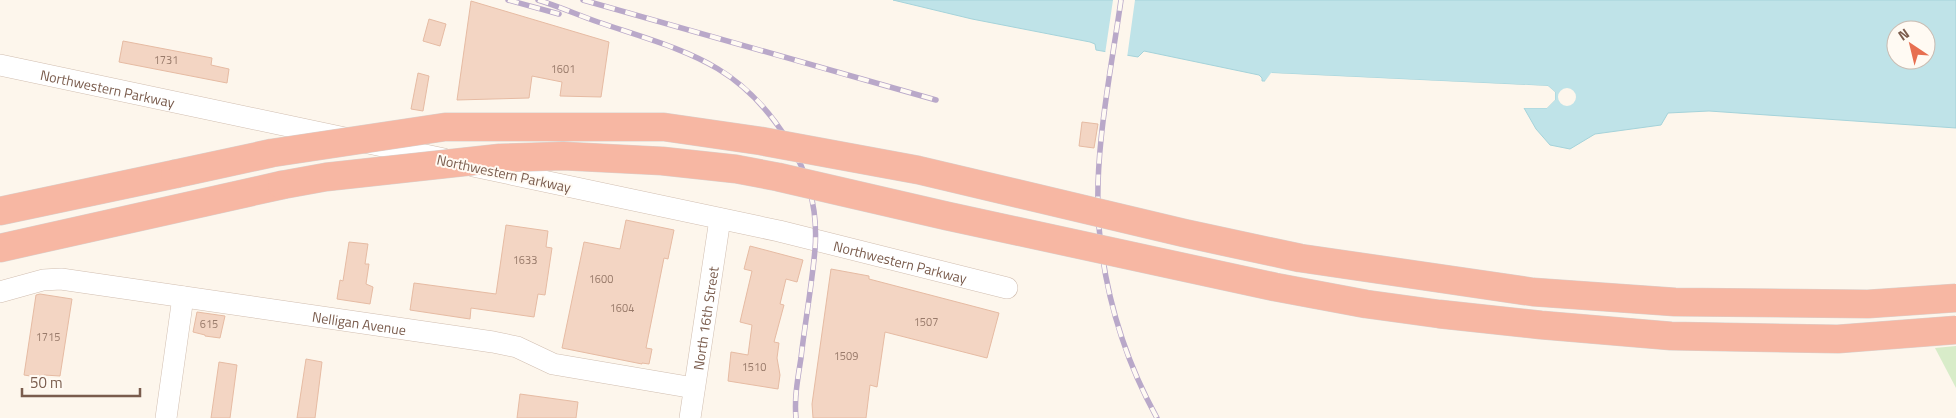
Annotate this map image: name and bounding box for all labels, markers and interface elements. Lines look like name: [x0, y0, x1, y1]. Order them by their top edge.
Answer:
north arrow: [1886, 20, 1936, 70]
text: N: [1893, 23, 1913, 45]
house number: 1731: [154, 52, 178, 68]
house number: 1601: [551, 61, 575, 77]
street label: Northwestern Parkway: [38, 63, 177, 112]
street label: Northwestern Parkway: [435, 149, 573, 198]
street label: Northwestern Parkway: [831, 235, 970, 288]
house number: 1633: [513, 252, 537, 268]
street label: North 16th Street: [687, 265, 723, 371]
house number: 1600: [589, 271, 613, 287]
house number: 1604: [610, 300, 634, 316]
street label: Nelligan Avenue: [311, 305, 408, 340]
house number: 1507: [914, 314, 938, 330]
house number: 615: [200, 316, 218, 332]
house number: 1715: [36, 329, 60, 345]
house number: 1509: [834, 348, 858, 364]
house number: 1510: [742, 359, 766, 375]
scale bar: [22, 366, 140, 398]
text: 50 m: [30, 371, 63, 394]

